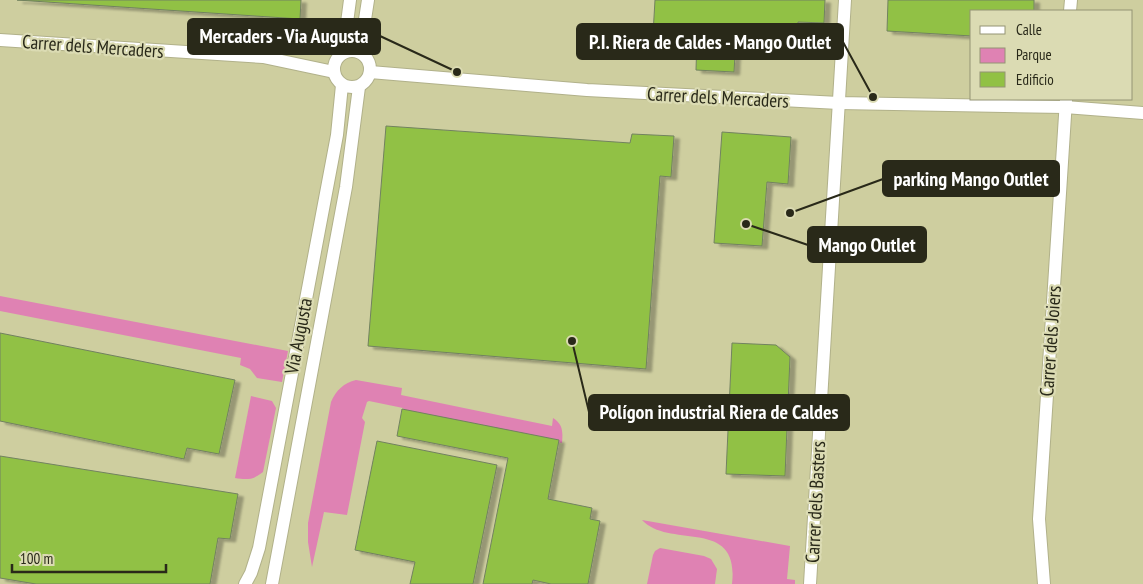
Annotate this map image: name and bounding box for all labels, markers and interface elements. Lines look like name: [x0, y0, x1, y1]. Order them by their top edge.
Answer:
legend: [970, 10, 1133, 100]
callout: Mercaders - Via Augusta: [188, 19, 380, 54]
text: Calle: [1016, 20, 1042, 39]
text: Mercaders - Via Augusta: [200, 23, 368, 49]
callout: P.I. Riera de Caldes - Mango Outlet: [577, 24, 843, 59]
street label: Carrer dels Mercaders: [21, 29, 165, 63]
text: P.I. Riera de Caldes - Mango Outlet: [589, 29, 831, 55]
text: Parque: [1016, 45, 1052, 64]
text: Edificio: [1016, 70, 1054, 89]
street label: Carrer dels Mercaders: [647, 81, 789, 113]
callout: parking Mango Outlet: [883, 161, 1059, 196]
text: parking Mango Outlet: [894, 166, 1049, 192]
callout: Mango Outlet: [808, 227, 926, 262]
text: Mango Outlet: [818, 232, 916, 258]
street label: Carrer dels Joiers: [1034, 285, 1066, 397]
street label: Via Augusta: [279, 296, 317, 377]
callout: Polígon industrial Riera de Caldes: [589, 395, 849, 430]
text: Polígon industrial Riera de Caldes: [600, 399, 838, 425]
street label: Carrer dels Basters: [800, 440, 830, 564]
scale bar: [12, 542, 166, 574]
text: 100 m: [20, 549, 53, 568]

